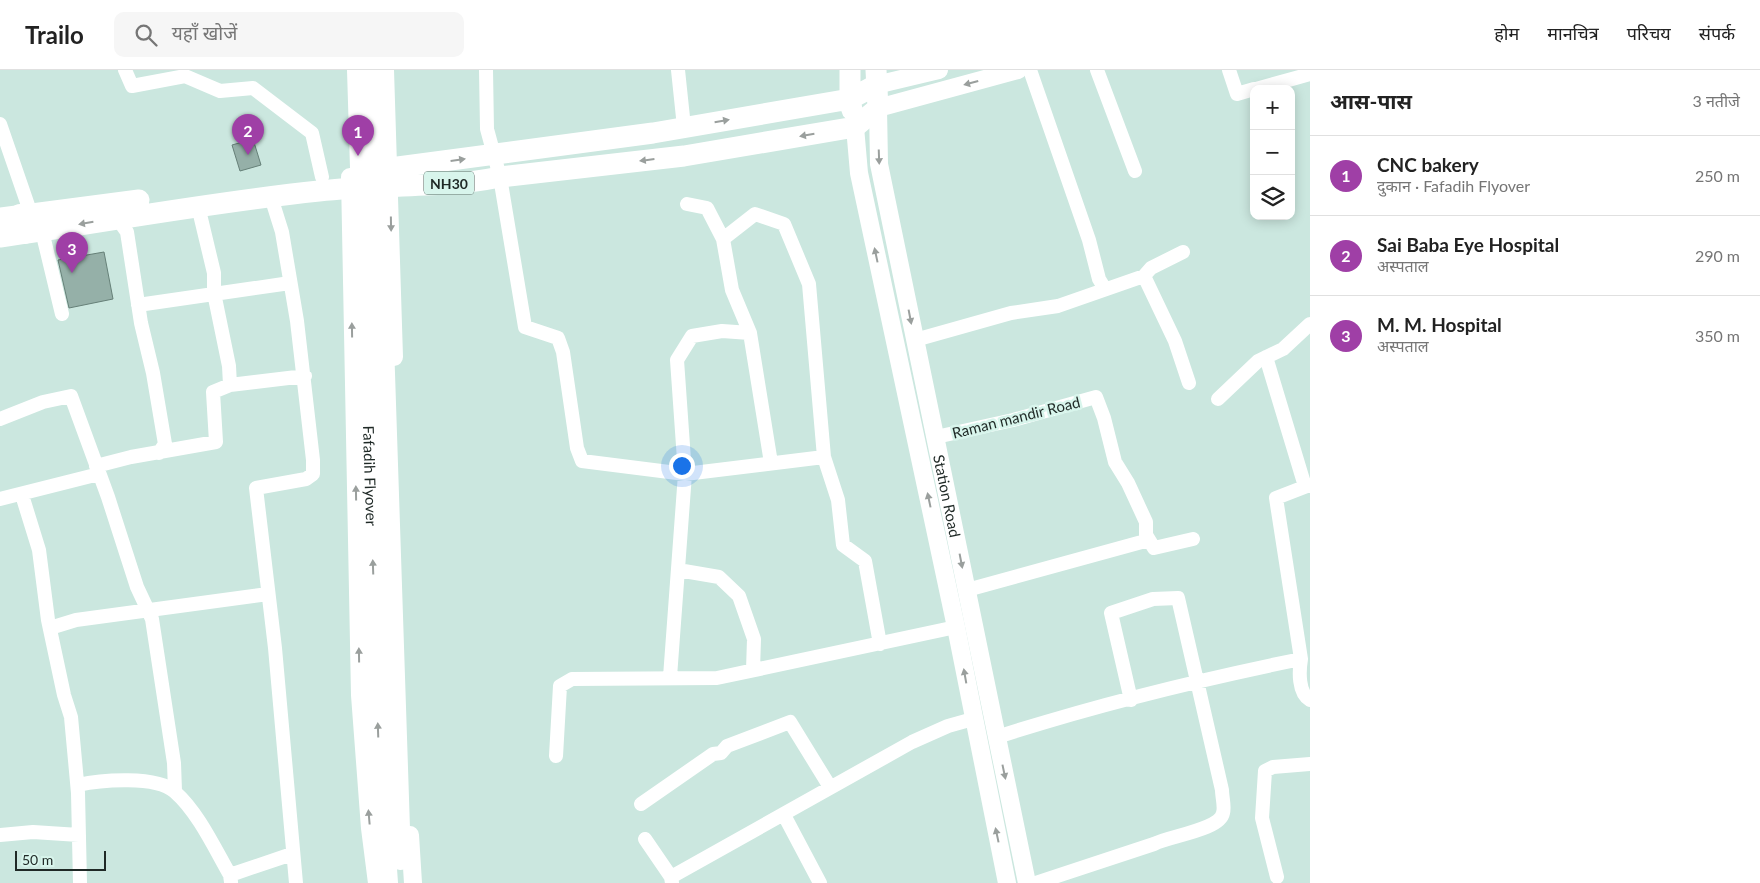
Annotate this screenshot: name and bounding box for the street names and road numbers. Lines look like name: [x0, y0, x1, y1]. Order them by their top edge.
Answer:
road number: NH30: [424, 172, 474, 195]
street label: Raman mandir Road: [950, 392, 1082, 442]
street label: Fafadih Flyover: [360, 425, 381, 527]
street label: Station Road: [930, 453, 965, 539]

